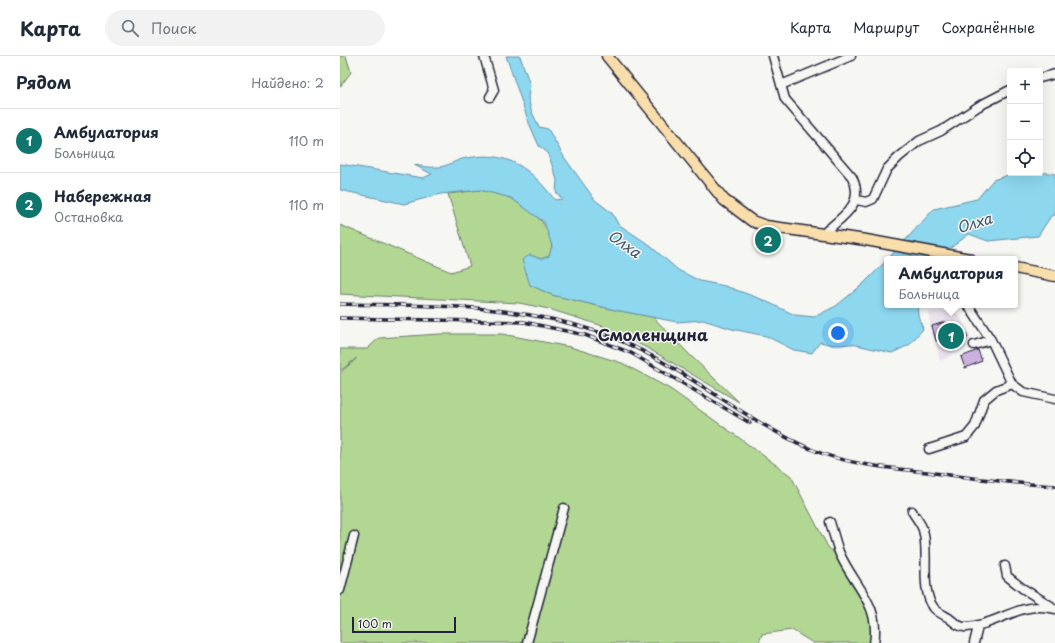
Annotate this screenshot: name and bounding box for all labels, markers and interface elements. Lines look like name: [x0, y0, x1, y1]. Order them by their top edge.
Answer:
search box: [105, 10, 385, 46]
text: Карта: [20, 14, 81, 42]
text: Поиск: [151, 16, 196, 39]
icon: search: [119, 17, 141, 39]
text: Карта: [790, 17, 831, 38]
text: Маршрут: [853, 17, 919, 38]
text: Сохранённые: [941, 17, 1035, 38]
map controls: [1007, 68, 1043, 176]
button: +: [1007, 68, 1043, 104]
text: Рядом: [16, 69, 71, 95]
text: Найдено: 2: [251, 73, 324, 92]
button: −: [1007, 104, 1043, 140]
text: Амбулатория: [54, 120, 159, 143]
text: 1: [26, 131, 32, 150]
text: 110 m: [289, 131, 324, 150]
button: locate: [1007, 140, 1043, 176]
text: Больница: [54, 143, 115, 162]
text: Набережная: [54, 184, 152, 207]
text: 2: [24, 195, 34, 214]
text: 110 m: [289, 195, 324, 214]
water label: Олха: [953, 205, 995, 238]
text: Остановка: [54, 207, 123, 226]
water label: Олха: [604, 223, 647, 263]
pin: 2: [755, 225, 781, 255]
popup: [884, 256, 1018, 308]
text: Амбулатория: [899, 261, 1003, 284]
text: Больница: [899, 284, 960, 303]
pin: 1: [938, 321, 964, 351]
district label: Смоленщина: [598, 322, 708, 346]
your location: [828, 323, 848, 343]
scale bar: [352, 615, 456, 634]
text: 100 m: [358, 615, 392, 632]

